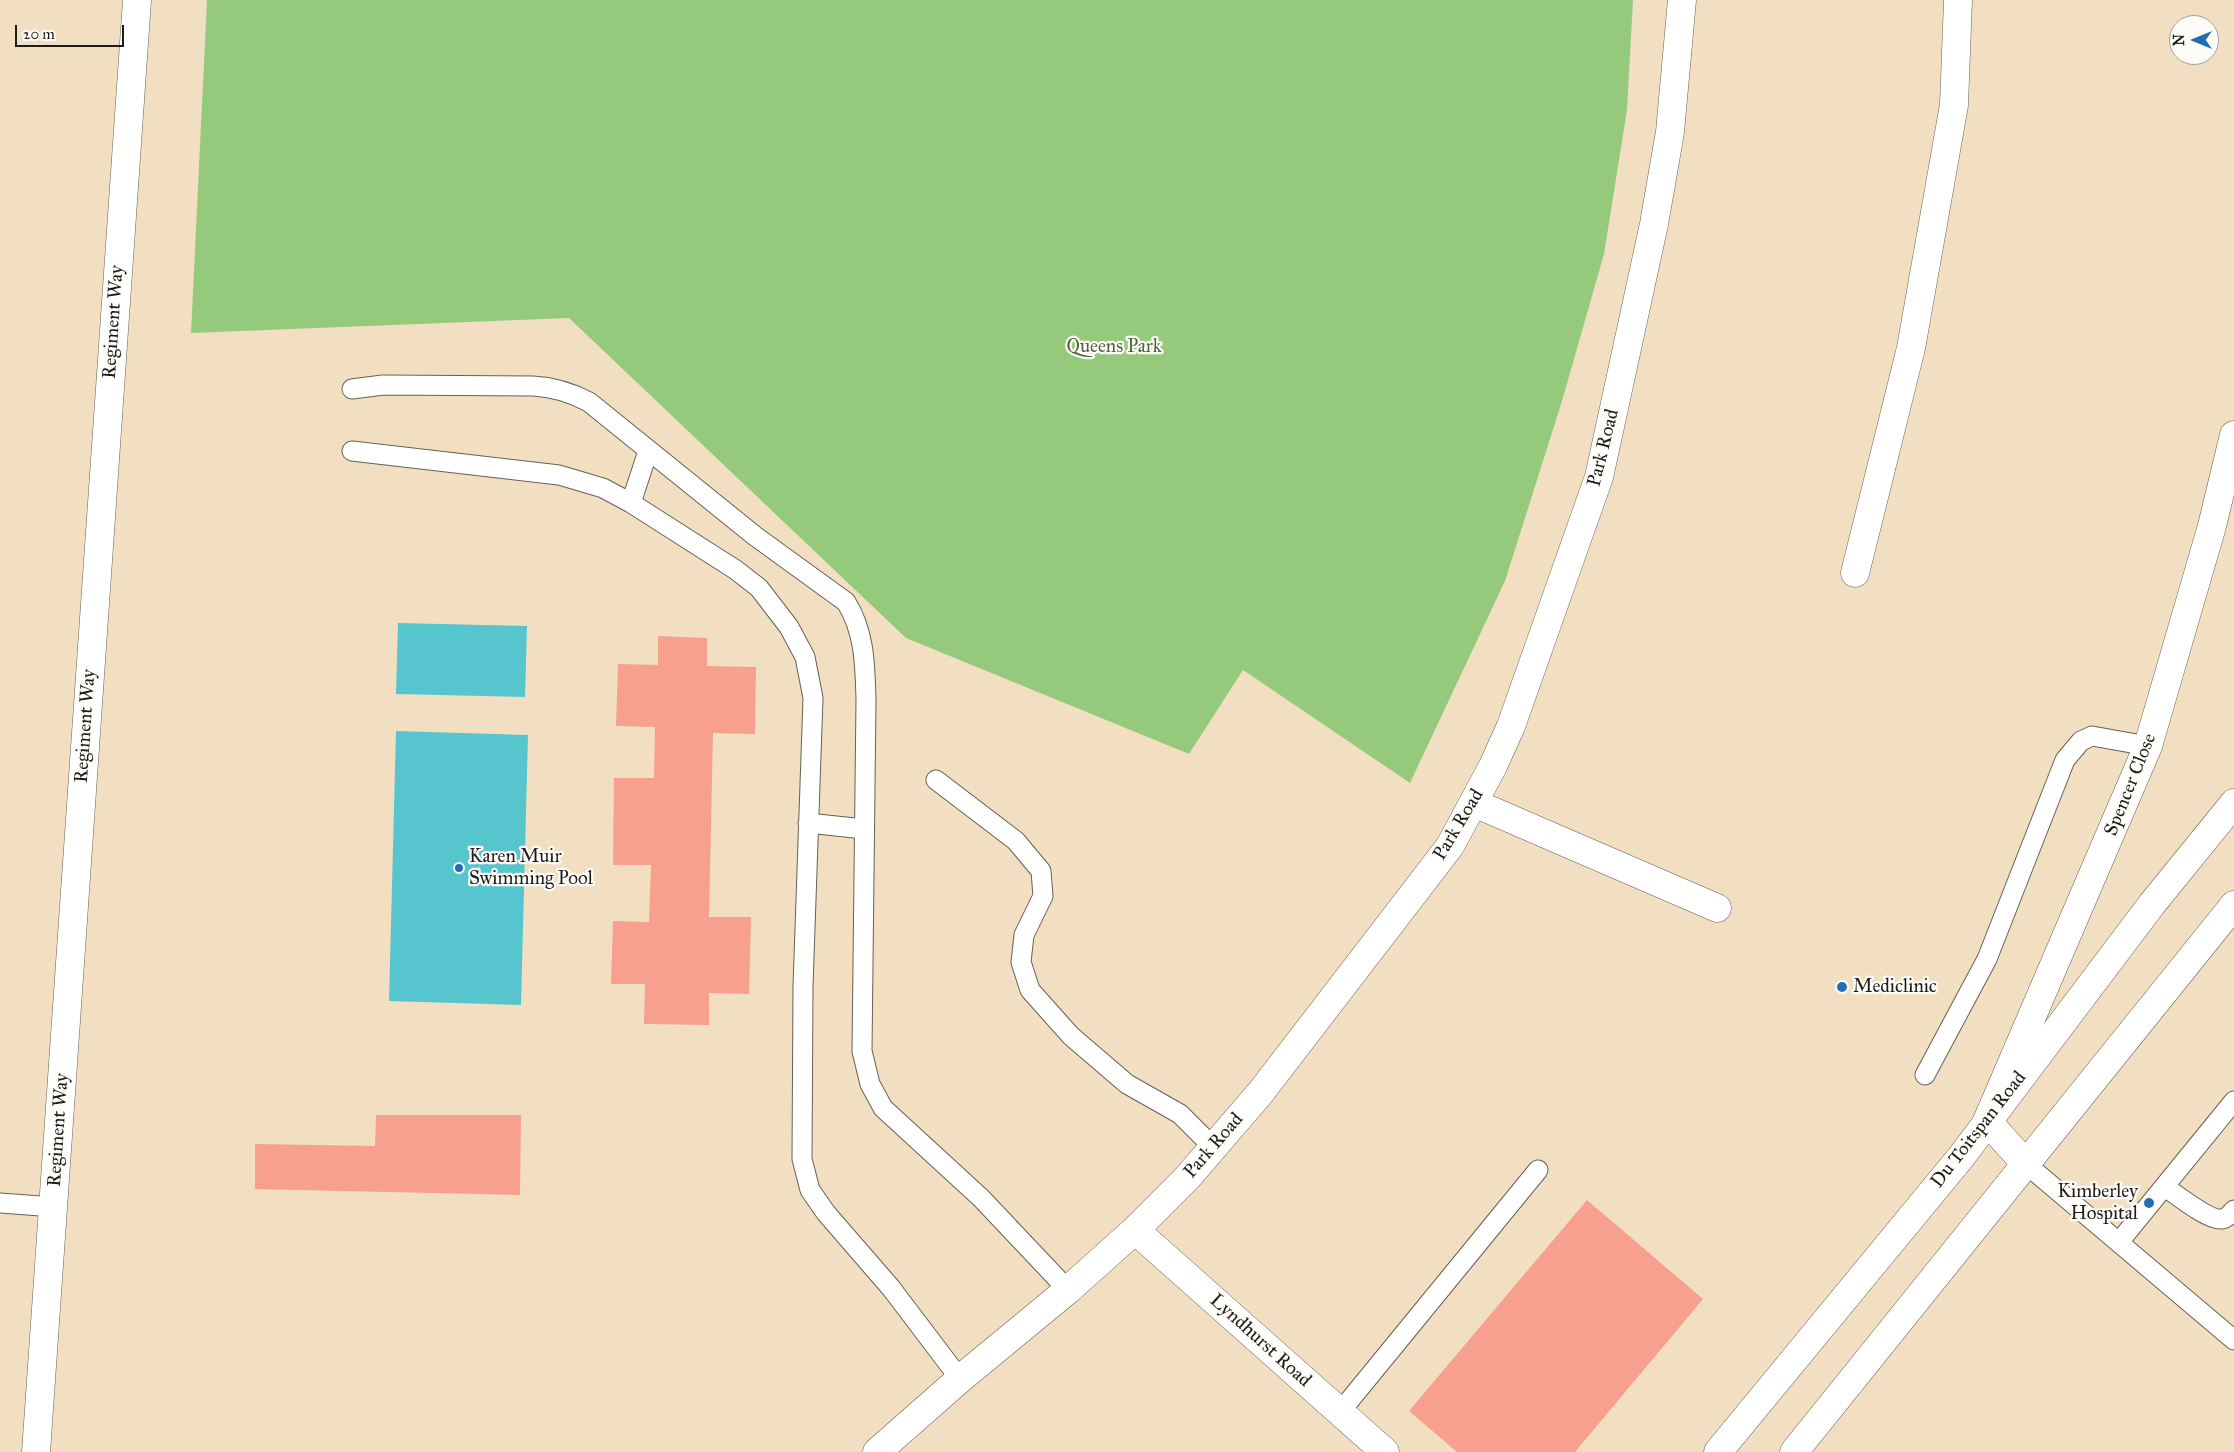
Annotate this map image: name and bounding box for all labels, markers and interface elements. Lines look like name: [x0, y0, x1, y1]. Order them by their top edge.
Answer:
scale bar: [18, 15, 126, 47]
north arrow: [2169, 15, 2219, 65]
text: 20 m: [23, 25, 55, 43]
text: N: [2171, 34, 2188, 46]
street label: Regiment Way: [99, 264, 129, 380]
park label: Queens Park: [1066, 336, 1162, 358]
street label: Park Road: [1583, 407, 1625, 489]
street label: Regiment Way: [71, 668, 101, 784]
street label: Spencer Close: [2100, 730, 2162, 840]
street label: Park Road: [1429, 785, 1489, 865]
place label: Karen Muir Swimming Pool: [469, 846, 593, 890]
marker: Karen Muir Swimming Pool: [453, 862, 465, 874]
place label: Mediclinic: [1853, 976, 1937, 998]
marker: Mediclinic: [1835, 980, 1849, 994]
street label: Du Toitspan Road: [1926, 1067, 2032, 1193]
street label: Regiment Way: [44, 1072, 74, 1188]
street label: Park Road: [1180, 1109, 1248, 1183]
place label: Kimberley Hospital: [2057, 1181, 2138, 1225]
marker: Kimberley Hospital: [2142, 1196, 2156, 1210]
street label: Lyndhurst Road: [1205, 1290, 1315, 1392]

